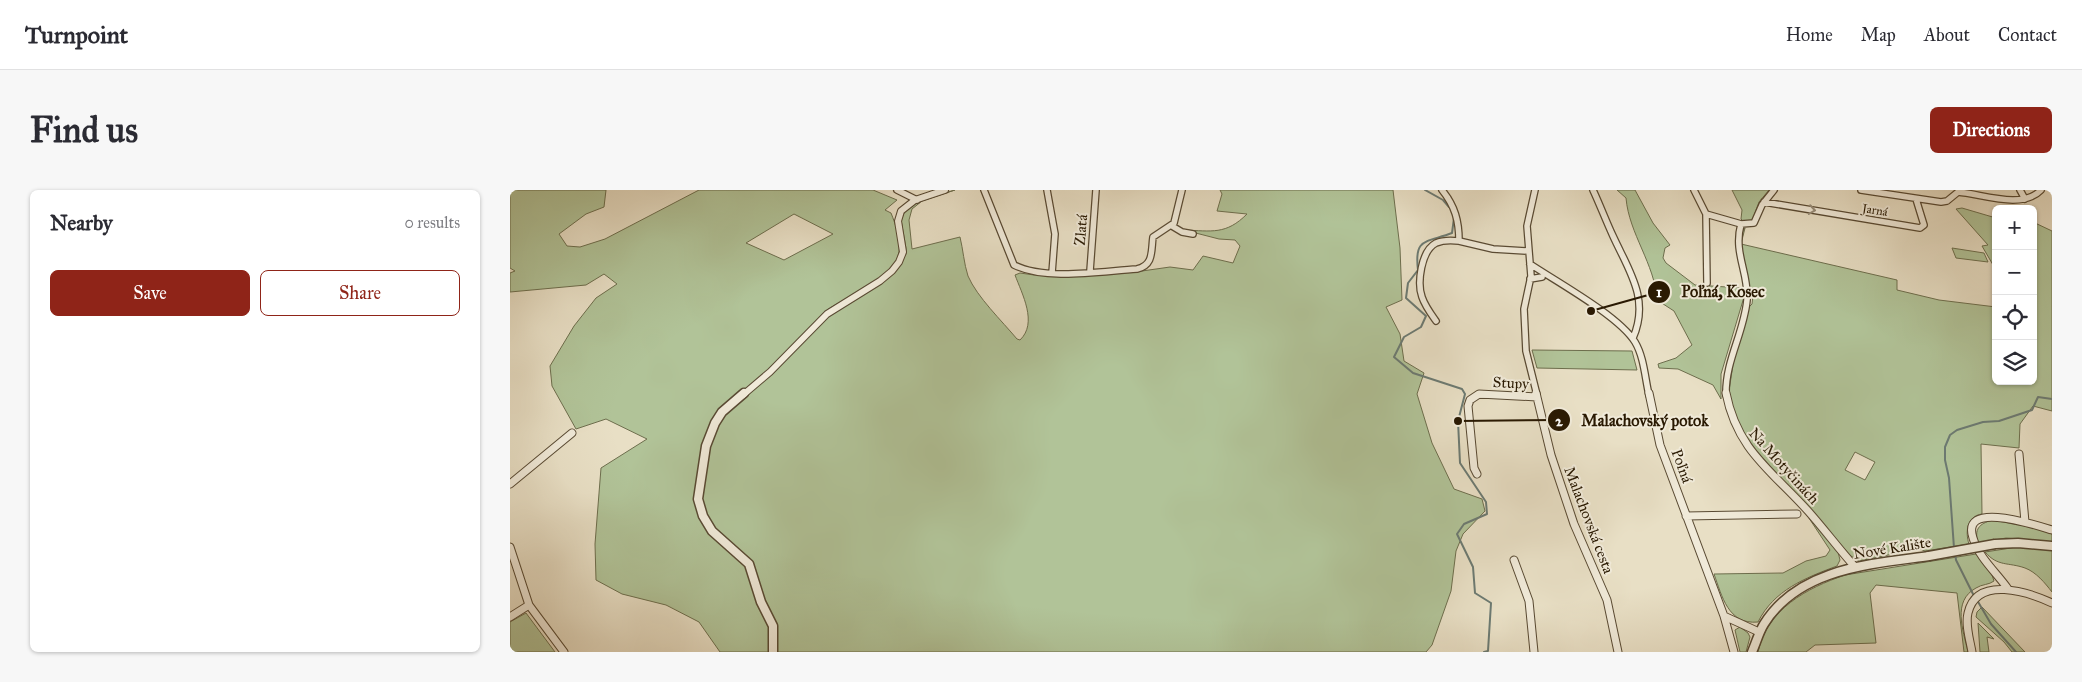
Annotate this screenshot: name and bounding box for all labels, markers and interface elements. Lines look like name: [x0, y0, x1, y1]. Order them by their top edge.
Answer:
text: Turnpoint: [25, 20, 128, 50]
text: Home: [1786, 24, 1833, 46]
text: Map: [1861, 24, 1896, 46]
text: About: [1924, 24, 1970, 46]
text: Contact: [1998, 24, 2057, 46]
button: Directions: [1930, 107, 2052, 153]
text: Find us: [30, 109, 138, 152]
street label: Jarná: [1859, 201, 1890, 220]
one-way arrow: [1808, 205, 1817, 215]
map controls: [1992, 205, 2037, 385]
button: +: [1992, 205, 2037, 250]
text: Nearby: [50, 210, 113, 236]
text: 0 results: [405, 213, 460, 232]
street label: Zlatá: [1071, 213, 1091, 246]
button: −: [1992, 250, 2037, 295]
button: Save: [50, 270, 250, 316]
button: Share: [260, 270, 460, 316]
callout: Poľná, Kosec: [1646, 276, 1775, 307]
text: Poľná, Kosec: [1681, 282, 1765, 301]
text: 1: [1656, 283, 1662, 301]
button: locate: [1992, 295, 2037, 340]
button: layers: [1992, 340, 2037, 385]
street label: Stupy: [1492, 373, 1531, 393]
callout: Malachovský potok: [1546, 405, 1719, 436]
text: Malachovský potok: [1581, 411, 1709, 431]
text: 2: [1555, 412, 1563, 430]
street label: Na Motyčinách: [1745, 424, 1823, 508]
street label: Poľná: [1668, 447, 1697, 486]
street label: Malachovská cesta: [1560, 464, 1618, 577]
street label: Nové Kalište: [1852, 533, 1932, 563]

